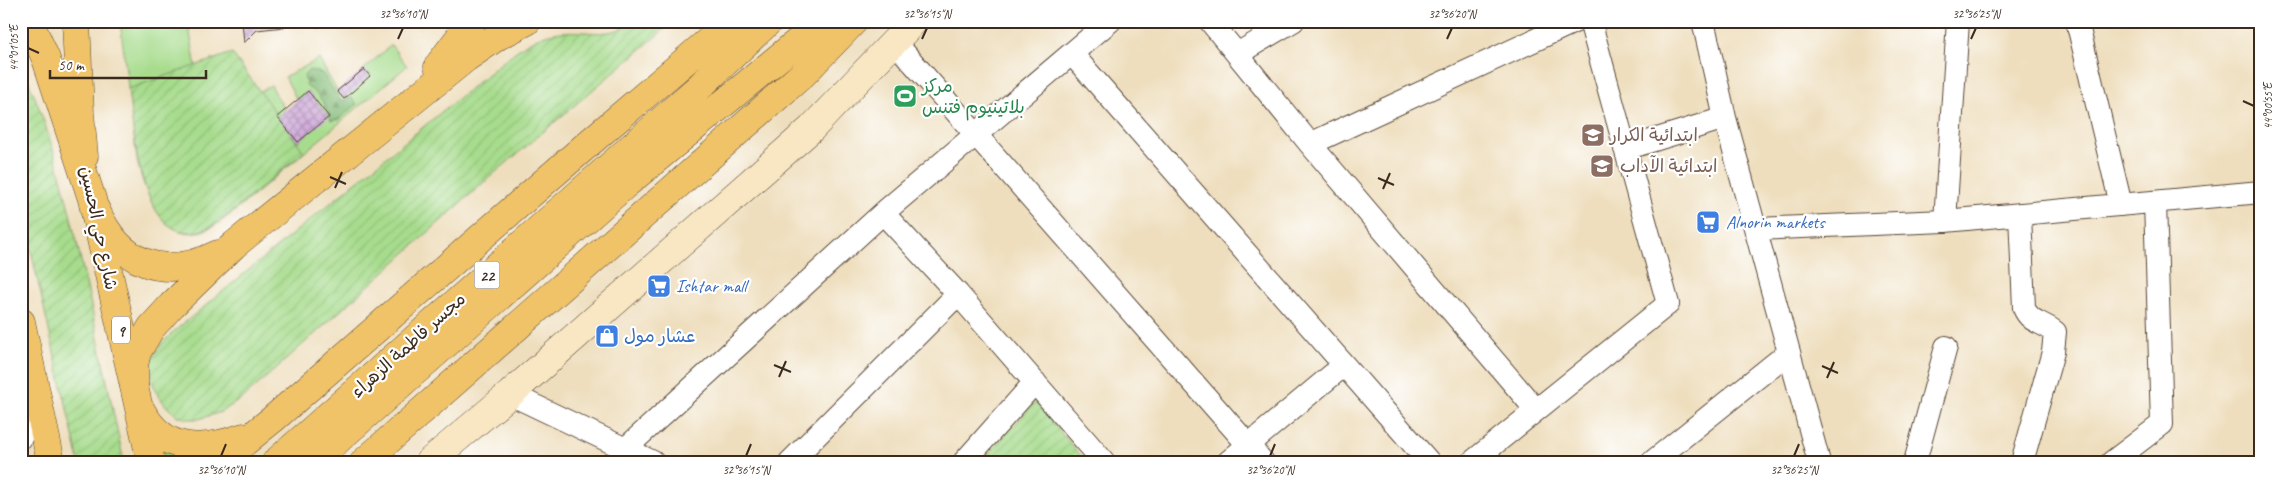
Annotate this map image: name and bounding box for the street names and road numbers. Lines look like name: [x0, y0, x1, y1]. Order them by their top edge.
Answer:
street label: شارع حي الحسين: [70, 164, 123, 293]
road number: 22: [474, 262, 500, 288]
street label: مجسر فاطمة الزهراء: [346, 288, 470, 402]
road number: 9: [112, 316, 130, 344]

